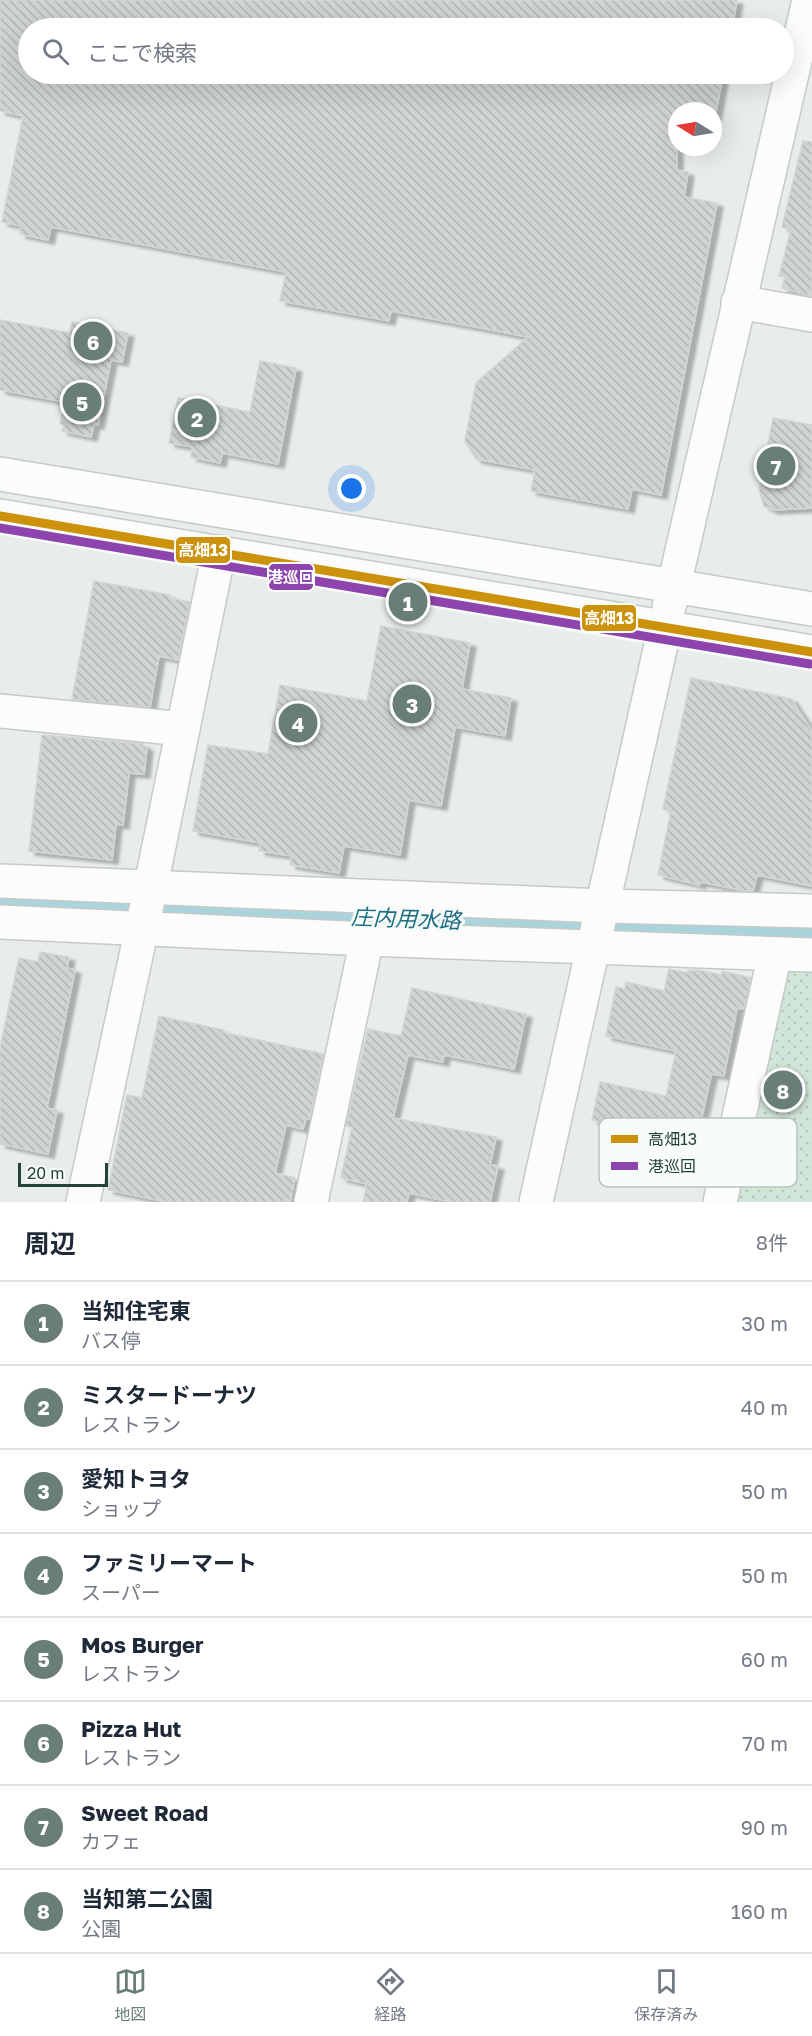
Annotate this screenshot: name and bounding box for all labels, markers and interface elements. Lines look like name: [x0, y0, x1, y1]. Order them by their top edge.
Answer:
search box: [18, 18, 794, 84]
icon: search: [39, 35, 72, 68]
text: ここで検索: [87, 39, 197, 66]
north arrow: [668, 102, 722, 156]
pin: 6: [74, 318, 112, 364]
pin: 5: [62, 380, 101, 424]
pin: 2: [178, 396, 216, 440]
pin: 7: [756, 444, 796, 488]
your location: [337, 474, 366, 503]
line badge: 高畑13: [175, 536, 231, 564]
text: 高畑13: [178, 540, 228, 560]
line badge: 港巡回: [268, 563, 314, 591]
text: 港巡回: [267, 567, 315, 587]
pin: 1: [388, 580, 428, 624]
line badge: 高畑13: [581, 604, 637, 632]
text: 高畑13: [584, 608, 634, 628]
pin: 3: [392, 682, 432, 726]
pin: 4: [278, 700, 318, 746]
water label: 庄内用水路: [351, 903, 463, 933]
pin: 8: [764, 1068, 802, 1112]
legend: [599, 1118, 797, 1187]
text: 高畑13: [648, 1129, 697, 1149]
text: 港巡回: [648, 1156, 696, 1176]
scale bar: [18, 1160, 108, 1188]
text: 20 m: [27, 1163, 64, 1183]
text: 周辺: [24, 1228, 76, 1259]
text: 8件: [756, 1230, 788, 1254]
text: 当知住宅東: [81, 1297, 191, 1324]
text: 1: [38, 1311, 49, 1335]
text: 30 m: [741, 1311, 788, 1335]
text: バス停: [81, 1328, 141, 1352]
text: ミスタードーナツ: [81, 1381, 257, 1408]
text: 2: [37, 1395, 50, 1419]
text: 40 m: [741, 1395, 788, 1419]
text: レストラン: [81, 1412, 181, 1436]
text: 愛知トヨタ: [81, 1465, 191, 1492]
text: 3: [37, 1479, 50, 1503]
text: 50 m: [741, 1479, 788, 1503]
text: ショップ: [81, 1496, 161, 1520]
text: ファミリーマート: [81, 1549, 257, 1576]
text: 4: [37, 1563, 50, 1587]
text: 50 m: [741, 1563, 788, 1587]
text: スーパー: [81, 1580, 161, 1604]
text: Mos Burger: [81, 1631, 204, 1658]
text: 5: [37, 1647, 50, 1671]
text: 60 m: [741, 1647, 788, 1671]
text: レストラン: [81, 1661, 181, 1685]
text: Pizza Hut: [81, 1715, 181, 1742]
text: 6: [37, 1731, 50, 1755]
text: 70 m: [742, 1731, 788, 1755]
text: レストラン: [81, 1745, 181, 1769]
text: Sweet Road: [81, 1799, 208, 1826]
text: 7: [38, 1815, 49, 1839]
text: 90 m: [741, 1815, 788, 1839]
text: カフェ: [81, 1829, 141, 1853]
text: 当知第二公園: [81, 1885, 213, 1912]
text: 8: [37, 1899, 50, 1923]
text: 160 m: [731, 1899, 788, 1923]
text: 公園: [81, 1916, 121, 1940]
tab: 地図: [114, 1965, 147, 2025]
tab: 経路: [374, 1965, 407, 2025]
tab: 保存済み: [634, 1965, 698, 2025]

